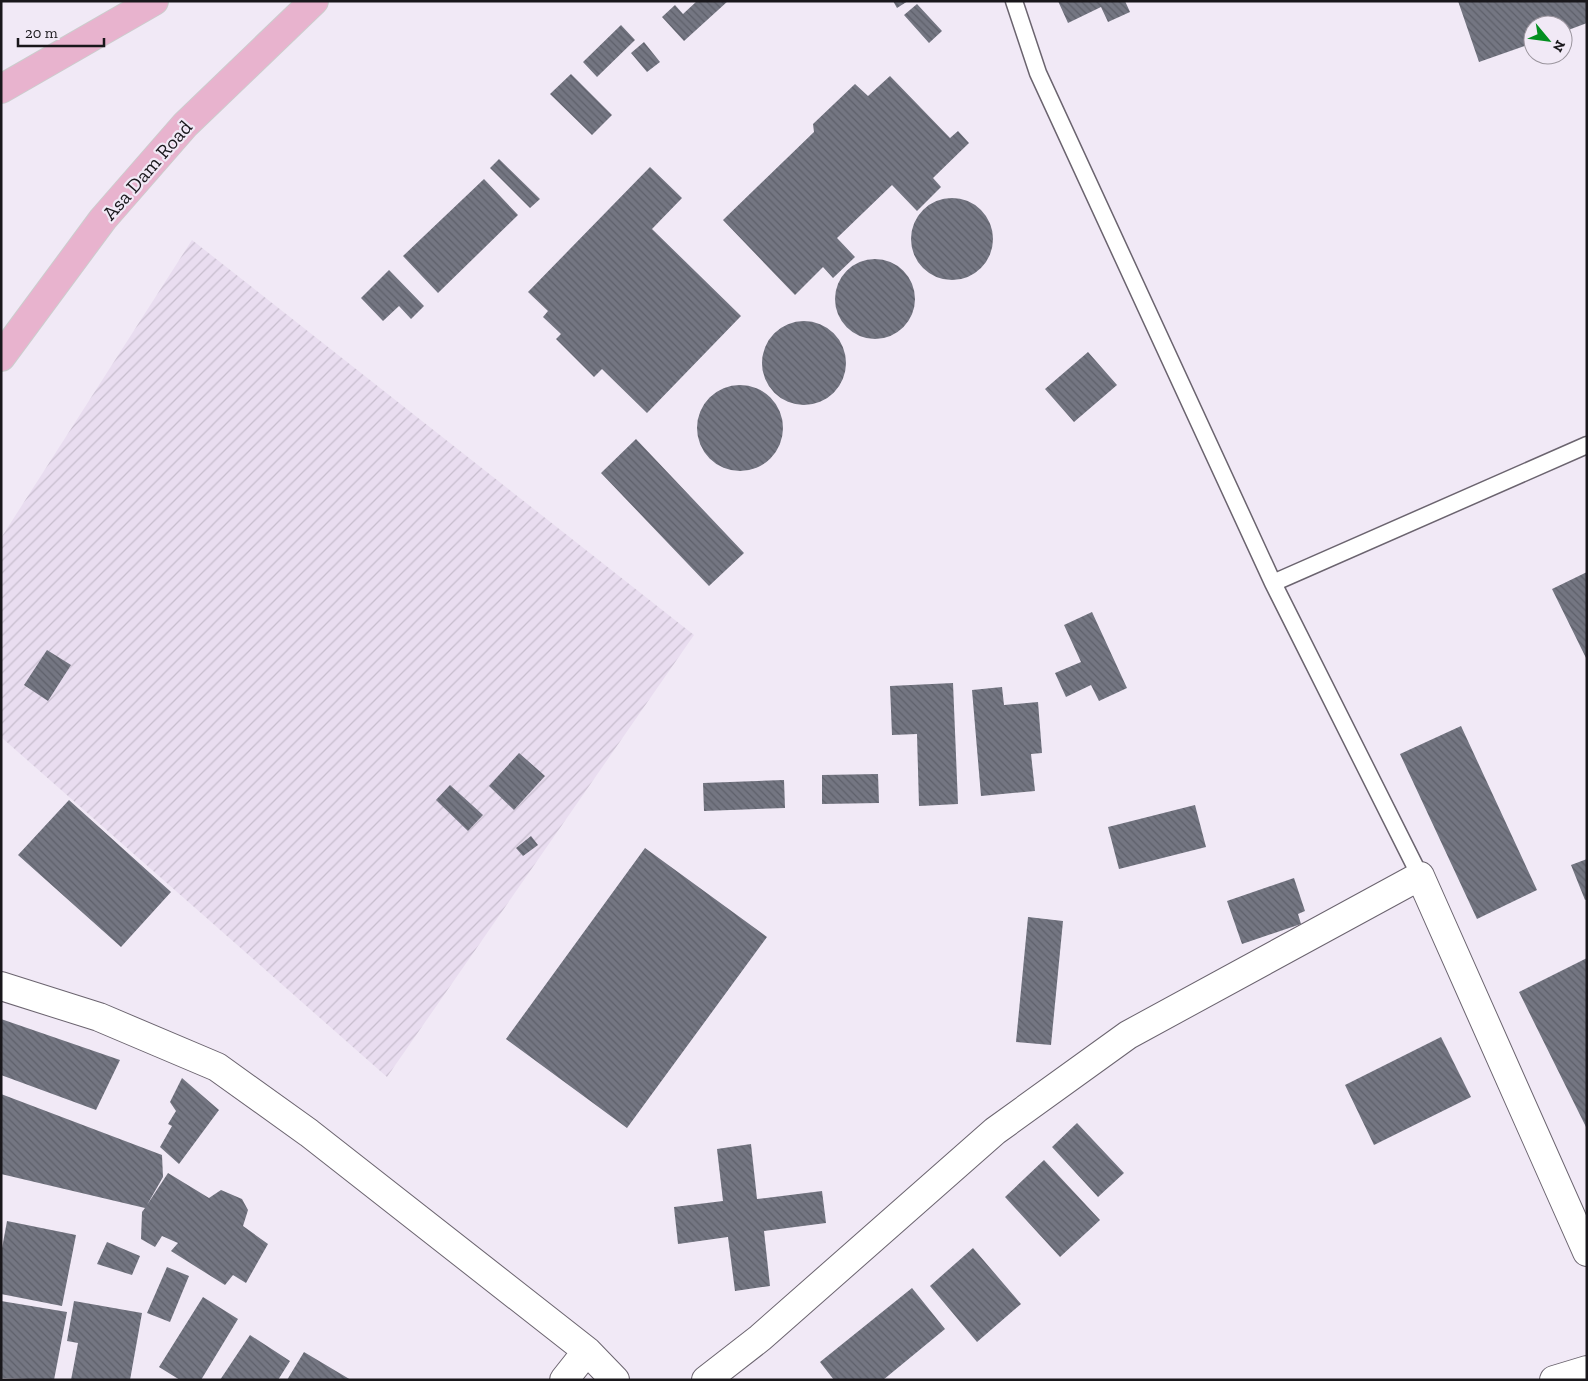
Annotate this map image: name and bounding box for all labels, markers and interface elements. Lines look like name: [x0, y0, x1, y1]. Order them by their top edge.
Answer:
scale bar: [18, 15, 104, 47]
north arrow: [1523, 15, 1573, 65]
text: 20 m: [25, 24, 58, 42]
text: N: [1549, 37, 1569, 55]
street label: Asa Dam Road: [97, 115, 197, 225]

